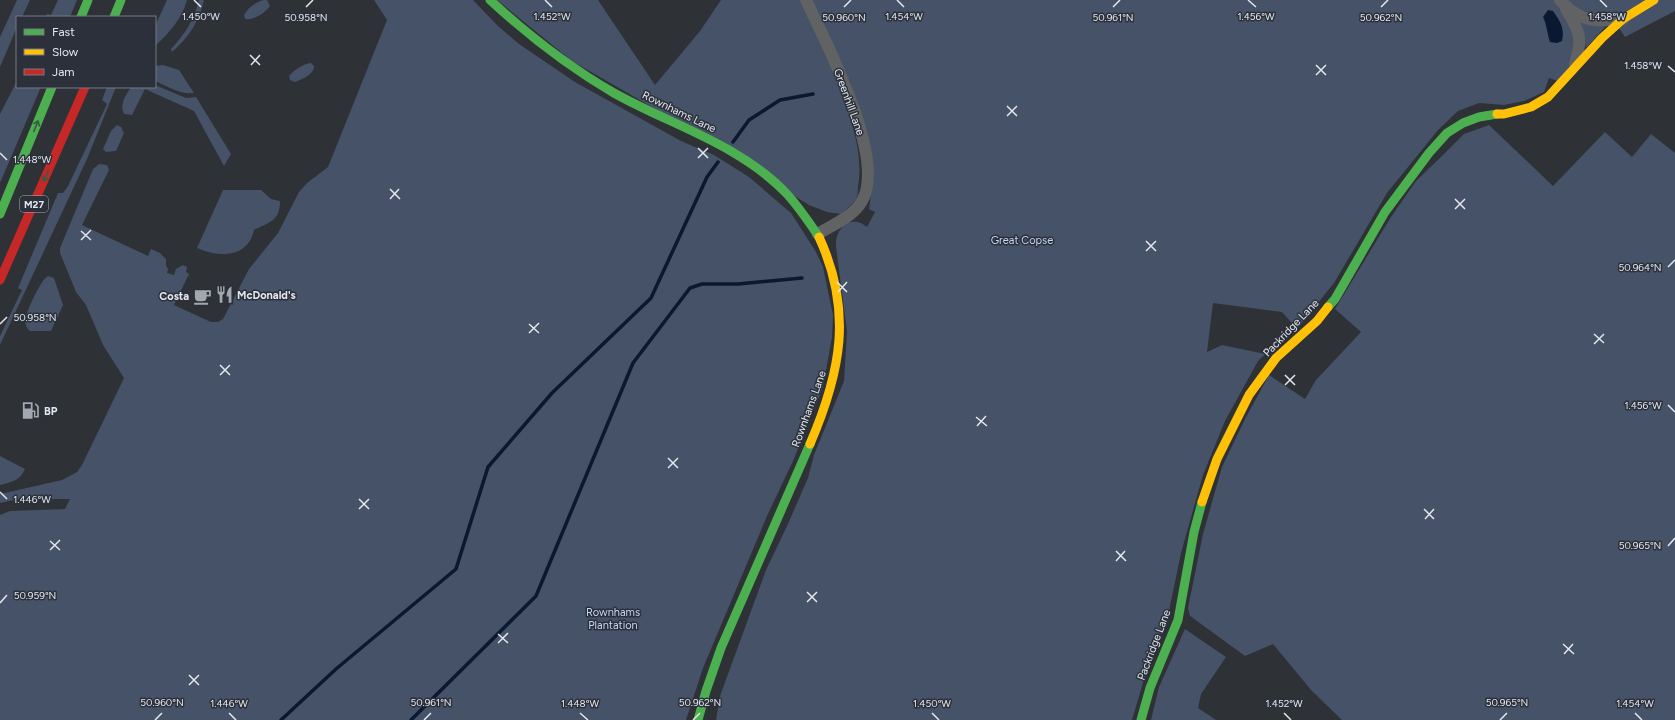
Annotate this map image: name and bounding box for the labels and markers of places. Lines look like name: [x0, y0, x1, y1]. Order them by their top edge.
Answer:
restaurant icon: McDonald's: [214, 285, 234, 305]
cafe icon: Costa: [192, 286, 212, 306]
place label: McDonald's: [237, 289, 296, 302]
place label: Costa: [159, 290, 189, 303]
fuel station icon: BP: [21, 401, 41, 421]
place label: BP: [44, 405, 58, 418]

